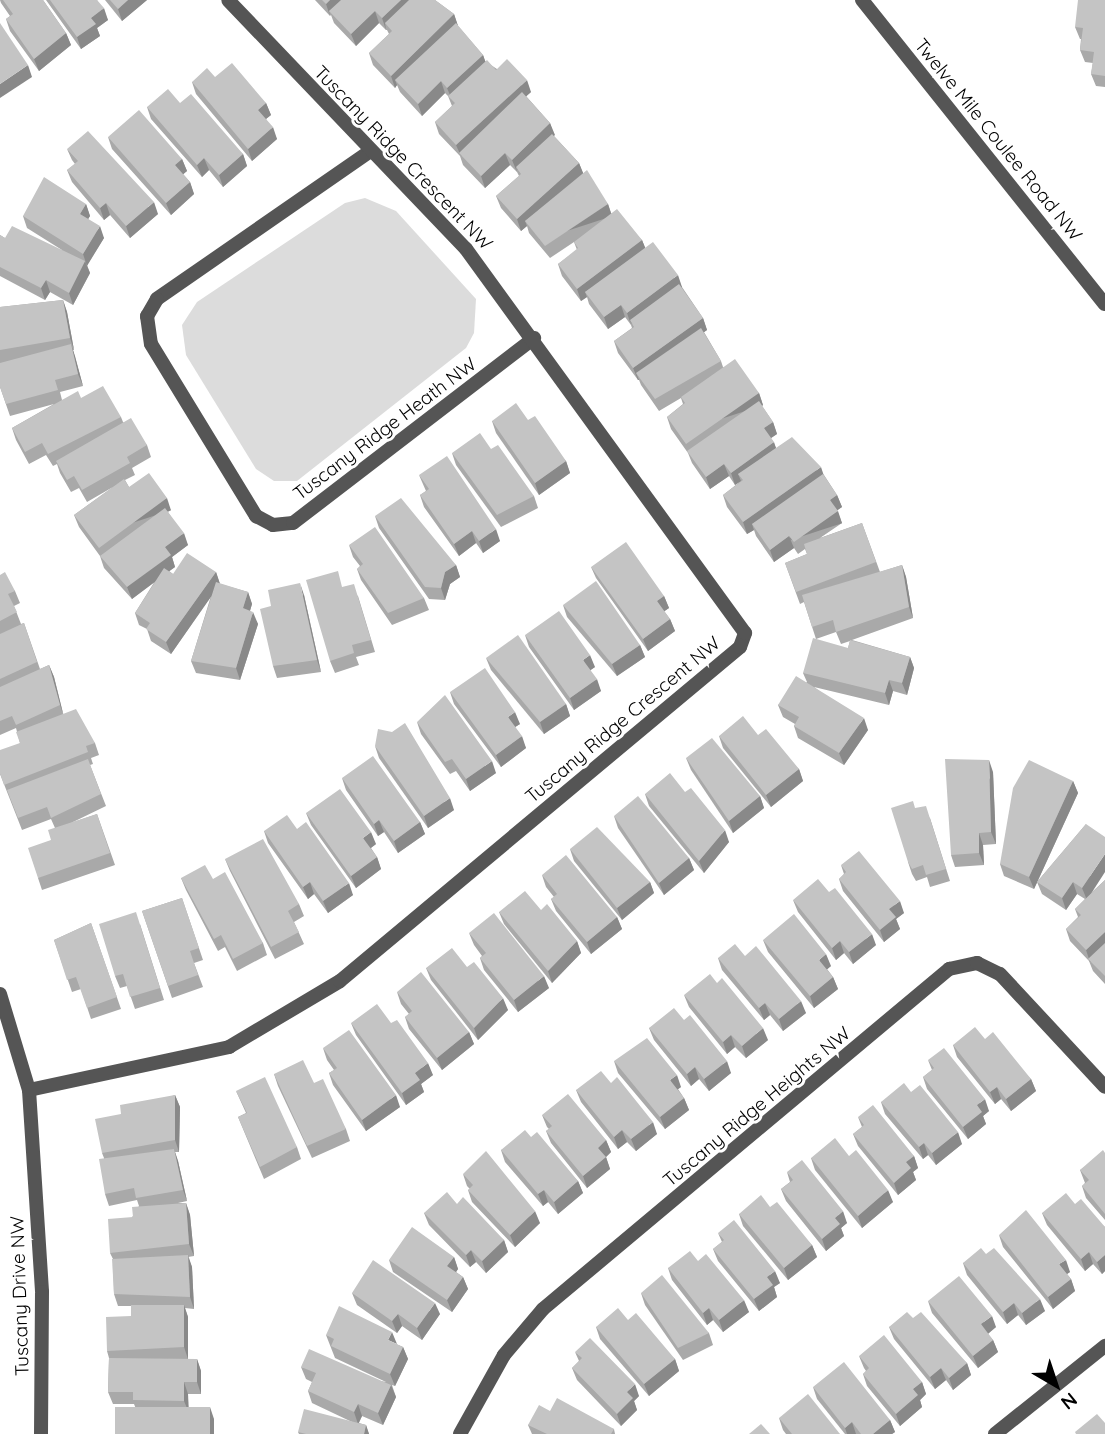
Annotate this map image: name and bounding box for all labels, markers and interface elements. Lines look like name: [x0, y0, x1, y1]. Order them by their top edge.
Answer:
street label: Twelve Mile Coulee Road NW: [909, 34, 1087, 246]
street label: Tuscany Ridge Crescent NW: [309, 61, 497, 255]
street label: Tuscany Ridge Heath NW: [289, 353, 481, 505]
street label: Tuscany Ridge Crescent NW: [521, 632, 725, 808]
street label: Tuscany Ridge Heights NW: [659, 1022, 855, 1192]
street label: Tuscany Drive NW: [6, 1216, 34, 1376]
north arrow: [1021, 1350, 1091, 1420]
text: N: [1056, 1388, 1082, 1415]

